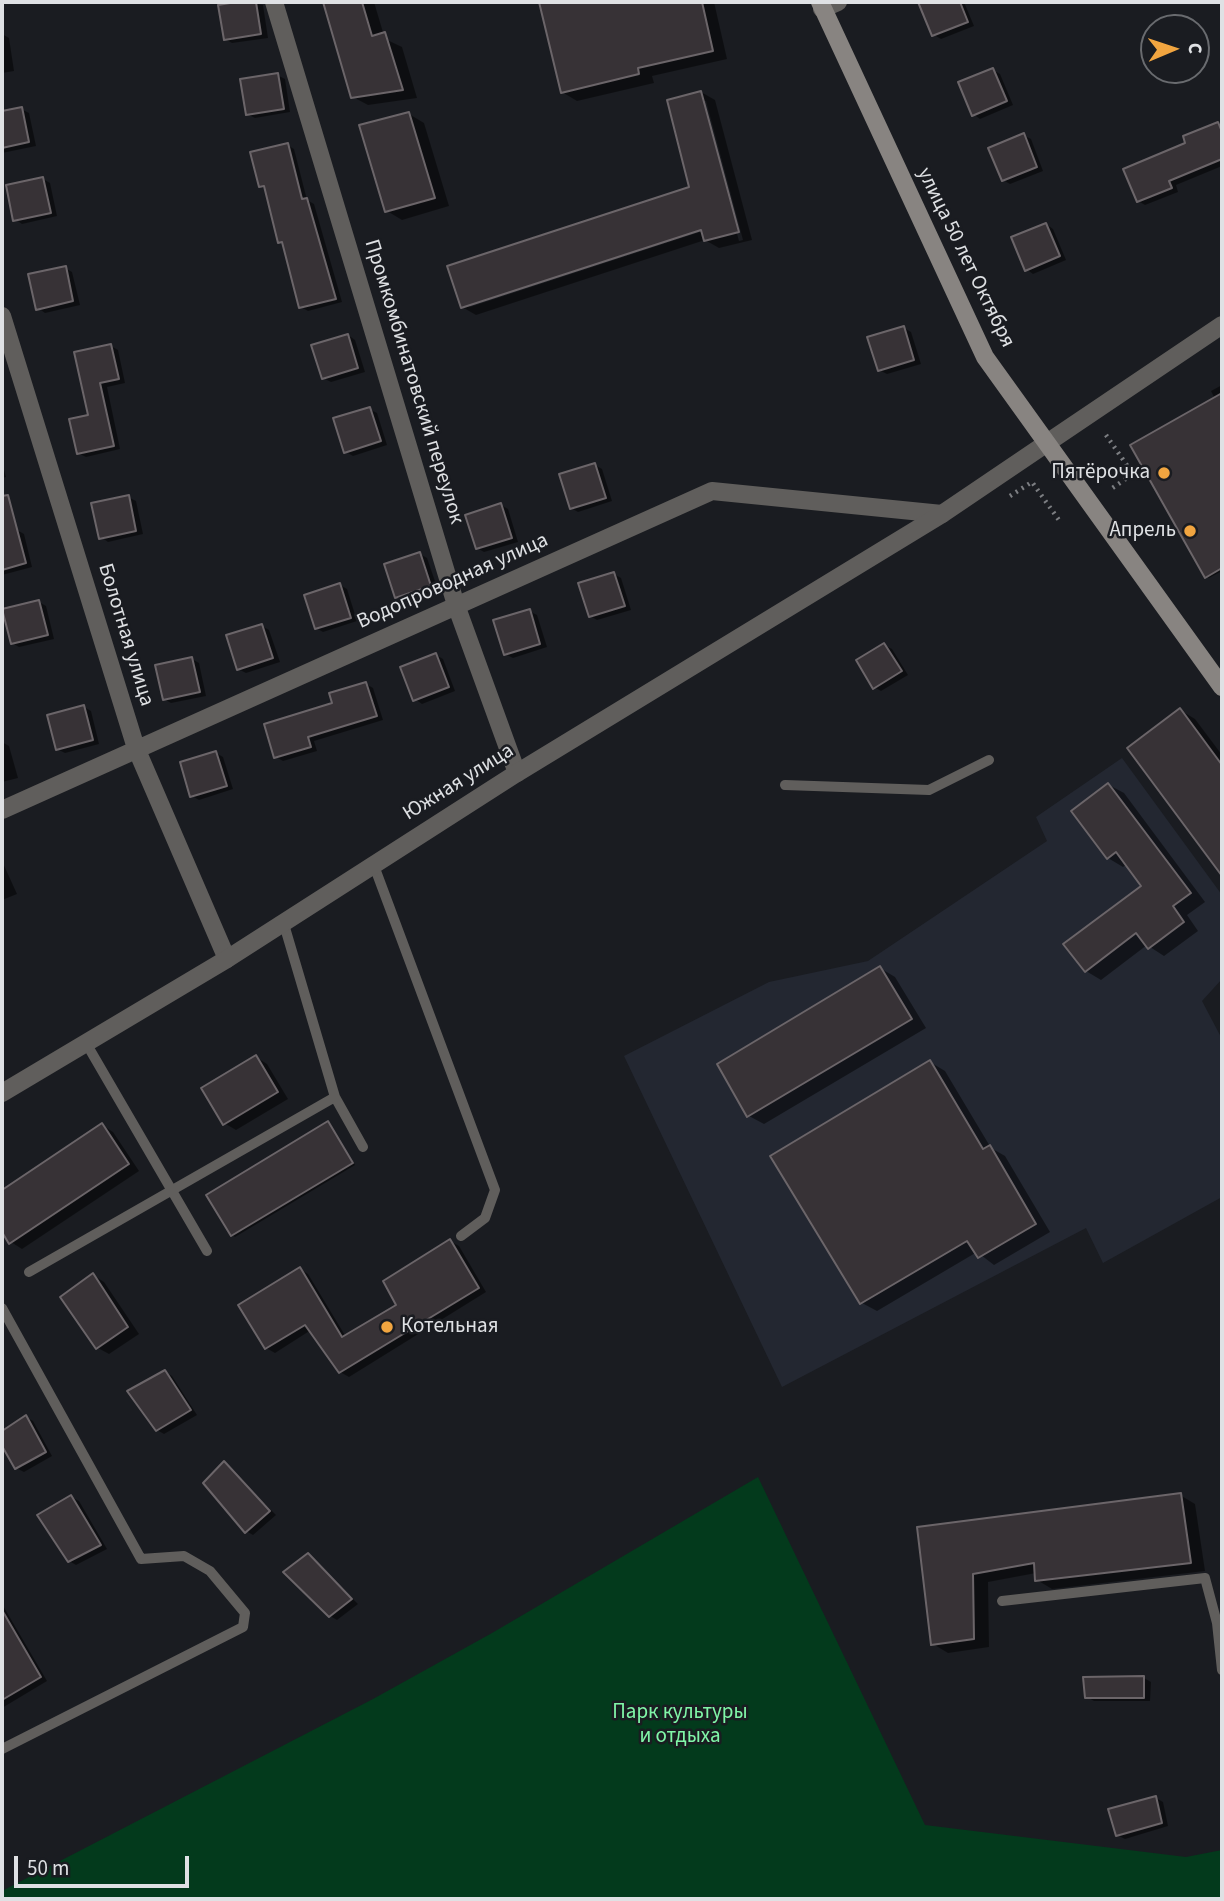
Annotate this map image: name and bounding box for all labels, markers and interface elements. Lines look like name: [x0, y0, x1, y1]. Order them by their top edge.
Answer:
north arrow: [1140, 14, 1210, 84]
text: С: [1181, 42, 1208, 54]
street label: улица 50 лет Октября: [910, 164, 1020, 352]
street label: Промкомбинатовский переулок: [358, 237, 468, 527]
place label: Пятёрочка: [1051, 460, 1150, 486]
marker: Пятёрочка: [1156, 465, 1172, 481]
place label: Апрель: [1109, 518, 1176, 544]
marker: Апрель: [1182, 523, 1198, 539]
street label: Водопроводная улица: [353, 528, 553, 636]
street label: Болотная улица: [91, 561, 159, 709]
street label: Южная улица: [399, 739, 519, 827]
place label: Котельная: [401, 1314, 498, 1340]
marker: Котельная: [379, 1319, 395, 1335]
park label: Парк культуры и отдыха: [612, 1700, 748, 1750]
scale bar: [18, 1842, 192, 1886]
text: 50 m: [27, 1853, 69, 1883]

